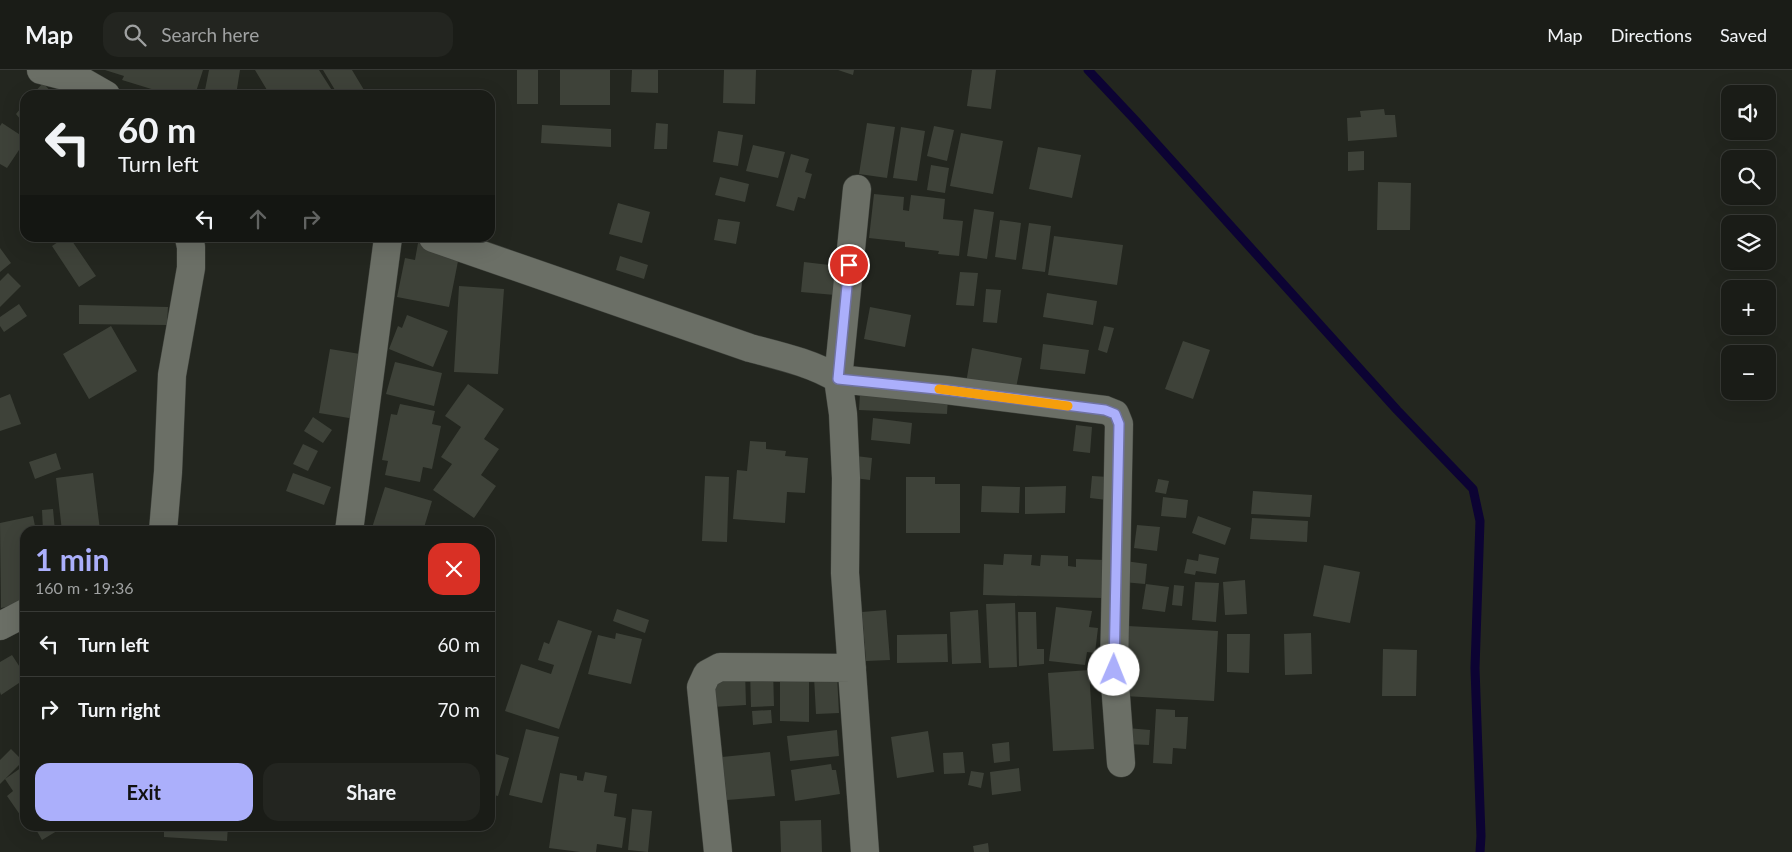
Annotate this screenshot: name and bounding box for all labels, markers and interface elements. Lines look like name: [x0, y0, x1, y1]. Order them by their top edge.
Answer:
search box: [103, 12, 453, 57]
text: Map: [25, 20, 73, 49]
icon: search: [121, 21, 149, 49]
text: Search here: [161, 23, 259, 46]
text: Map: [1547, 24, 1583, 46]
text: Directions: [1611, 24, 1692, 46]
text: Saved: [1720, 24, 1767, 46]
map controls: [1721, 85, 1776, 400]
button: sound: [1721, 85, 1776, 140]
text: 60 m: [118, 108, 196, 150]
icon: left: [35, 110, 100, 175]
text: Turn left: [118, 150, 199, 177]
button: search: [1721, 150, 1776, 205]
icon: left: [191, 205, 219, 233]
icon: ahead: [244, 205, 272, 233]
icon: right: [297, 205, 325, 233]
button: layers: [1721, 215, 1776, 270]
pin: [828, 244, 870, 286]
icon: arrive: [835, 251, 863, 279]
button: +: [1721, 280, 1776, 335]
button: −: [1721, 345, 1776, 400]
text: 1 min: [35, 541, 109, 577]
button: close: [428, 543, 480, 595]
text: 160 m · 19:36: [35, 578, 134, 597]
icon: left: [35, 630, 63, 658]
text: Turn left: [78, 633, 149, 656]
text: 60 m: [437, 633, 480, 656]
position arrow: [1087, 643, 1139, 695]
icon: right: [35, 695, 63, 723]
text: Turn right: [78, 698, 160, 721]
text: 70 m: [437, 698, 480, 721]
button: Exit: [35, 763, 253, 821]
button: Share: [263, 763, 480, 821]

